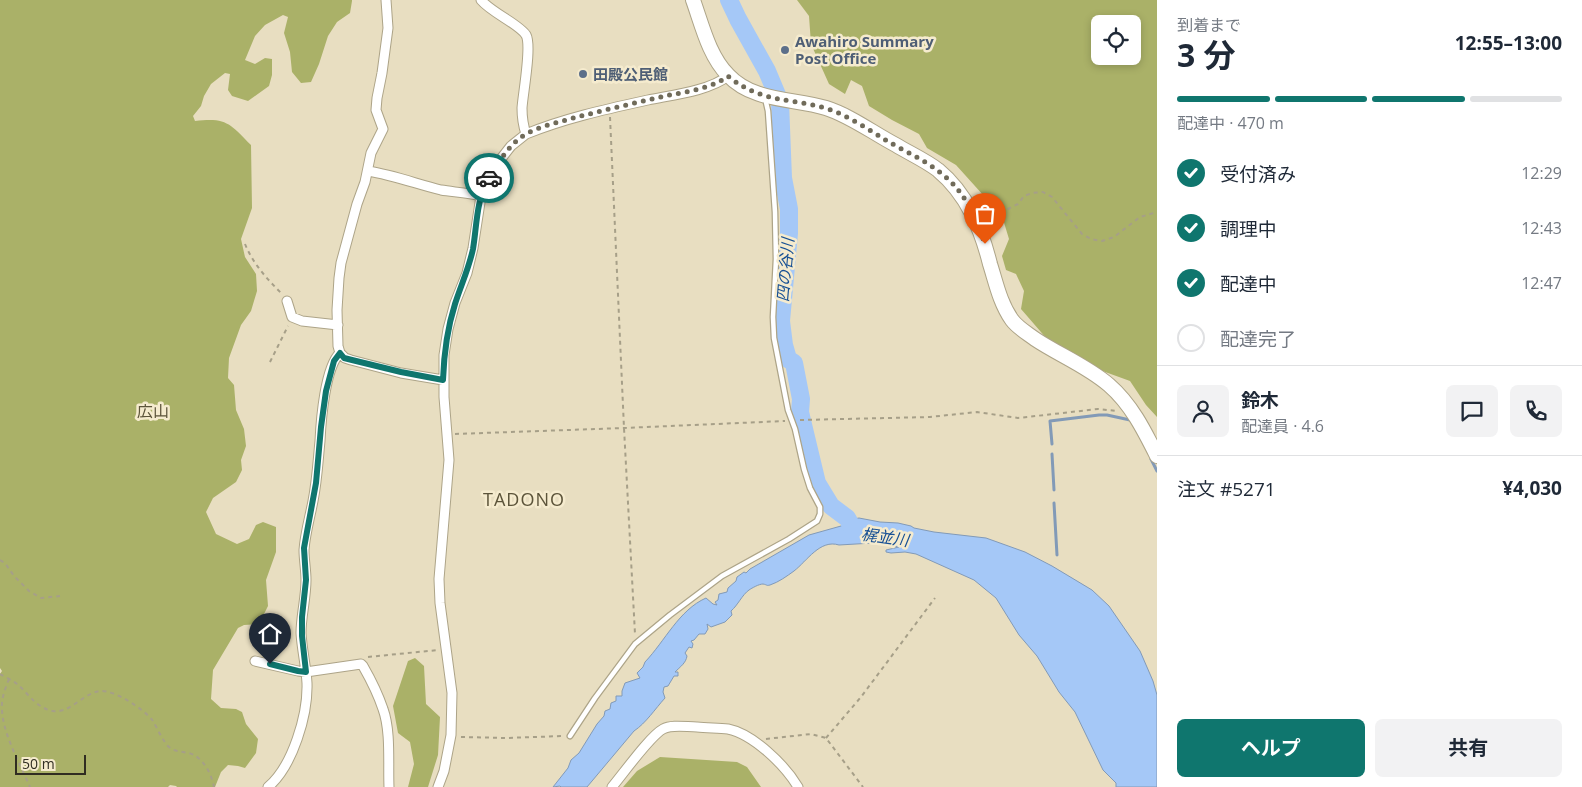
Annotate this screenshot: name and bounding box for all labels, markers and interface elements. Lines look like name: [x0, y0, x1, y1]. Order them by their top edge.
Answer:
text: 到着まで: [1177, 14, 1241, 36]
map controls: [1091, 15, 1141, 65]
button: locate: [1091, 15, 1141, 65]
text: 12:55–13:00: [1455, 30, 1562, 56]
place label: Awahiro Summary Post Office: [795, 31, 934, 68]
text: 3 分: [1177, 33, 1236, 76]
marker: Awahiro Summary Post Office: [779, 44, 791, 56]
place label: 田殿公民館: [593, 64, 668, 84]
marker: 田殿公民館: [577, 68, 589, 80]
text: 配達中 · 470 m: [1177, 112, 1284, 134]
courier: [464, 153, 514, 203]
icon: check: [1177, 159, 1205, 187]
text: 受付済み: [1220, 161, 1296, 187]
text: 12:29: [1521, 162, 1562, 184]
icon: car: [475, 164, 503, 192]
pin: [964, 193, 1006, 244]
icon: bag: [971, 200, 999, 228]
icon: check: [1177, 214, 1205, 242]
text: 調理中: [1220, 216, 1277, 242]
text: 12:43: [1521, 217, 1562, 239]
water label: 四の谷川: [771, 235, 799, 303]
icon: check: [1177, 269, 1205, 297]
text: 配達中: [1220, 271, 1277, 297]
text: 12:47: [1521, 272, 1562, 294]
text: 配達完了: [1220, 326, 1296, 352]
button: person: [1177, 385, 1229, 437]
button: chat: [1446, 385, 1498, 437]
button: phone: [1510, 385, 1562, 437]
text: 鈴木: [1241, 387, 1279, 413]
district label: 広山: [137, 400, 169, 422]
text: 配達員 · 4.6: [1241, 415, 1324, 437]
text: ¥4,030: [1502, 475, 1562, 501]
text: 注文 #5271: [1177, 476, 1276, 502]
district label: TADONO: [483, 487, 565, 511]
water label: 梶並川: [860, 523, 912, 552]
pin: [249, 613, 291, 664]
icon: home: [256, 620, 284, 648]
button: ヘルプ: [1177, 719, 1365, 777]
button: 共有: [1375, 719, 1562, 777]
scale bar: [15, 752, 86, 775]
text: 50 m: [22, 754, 55, 773]

